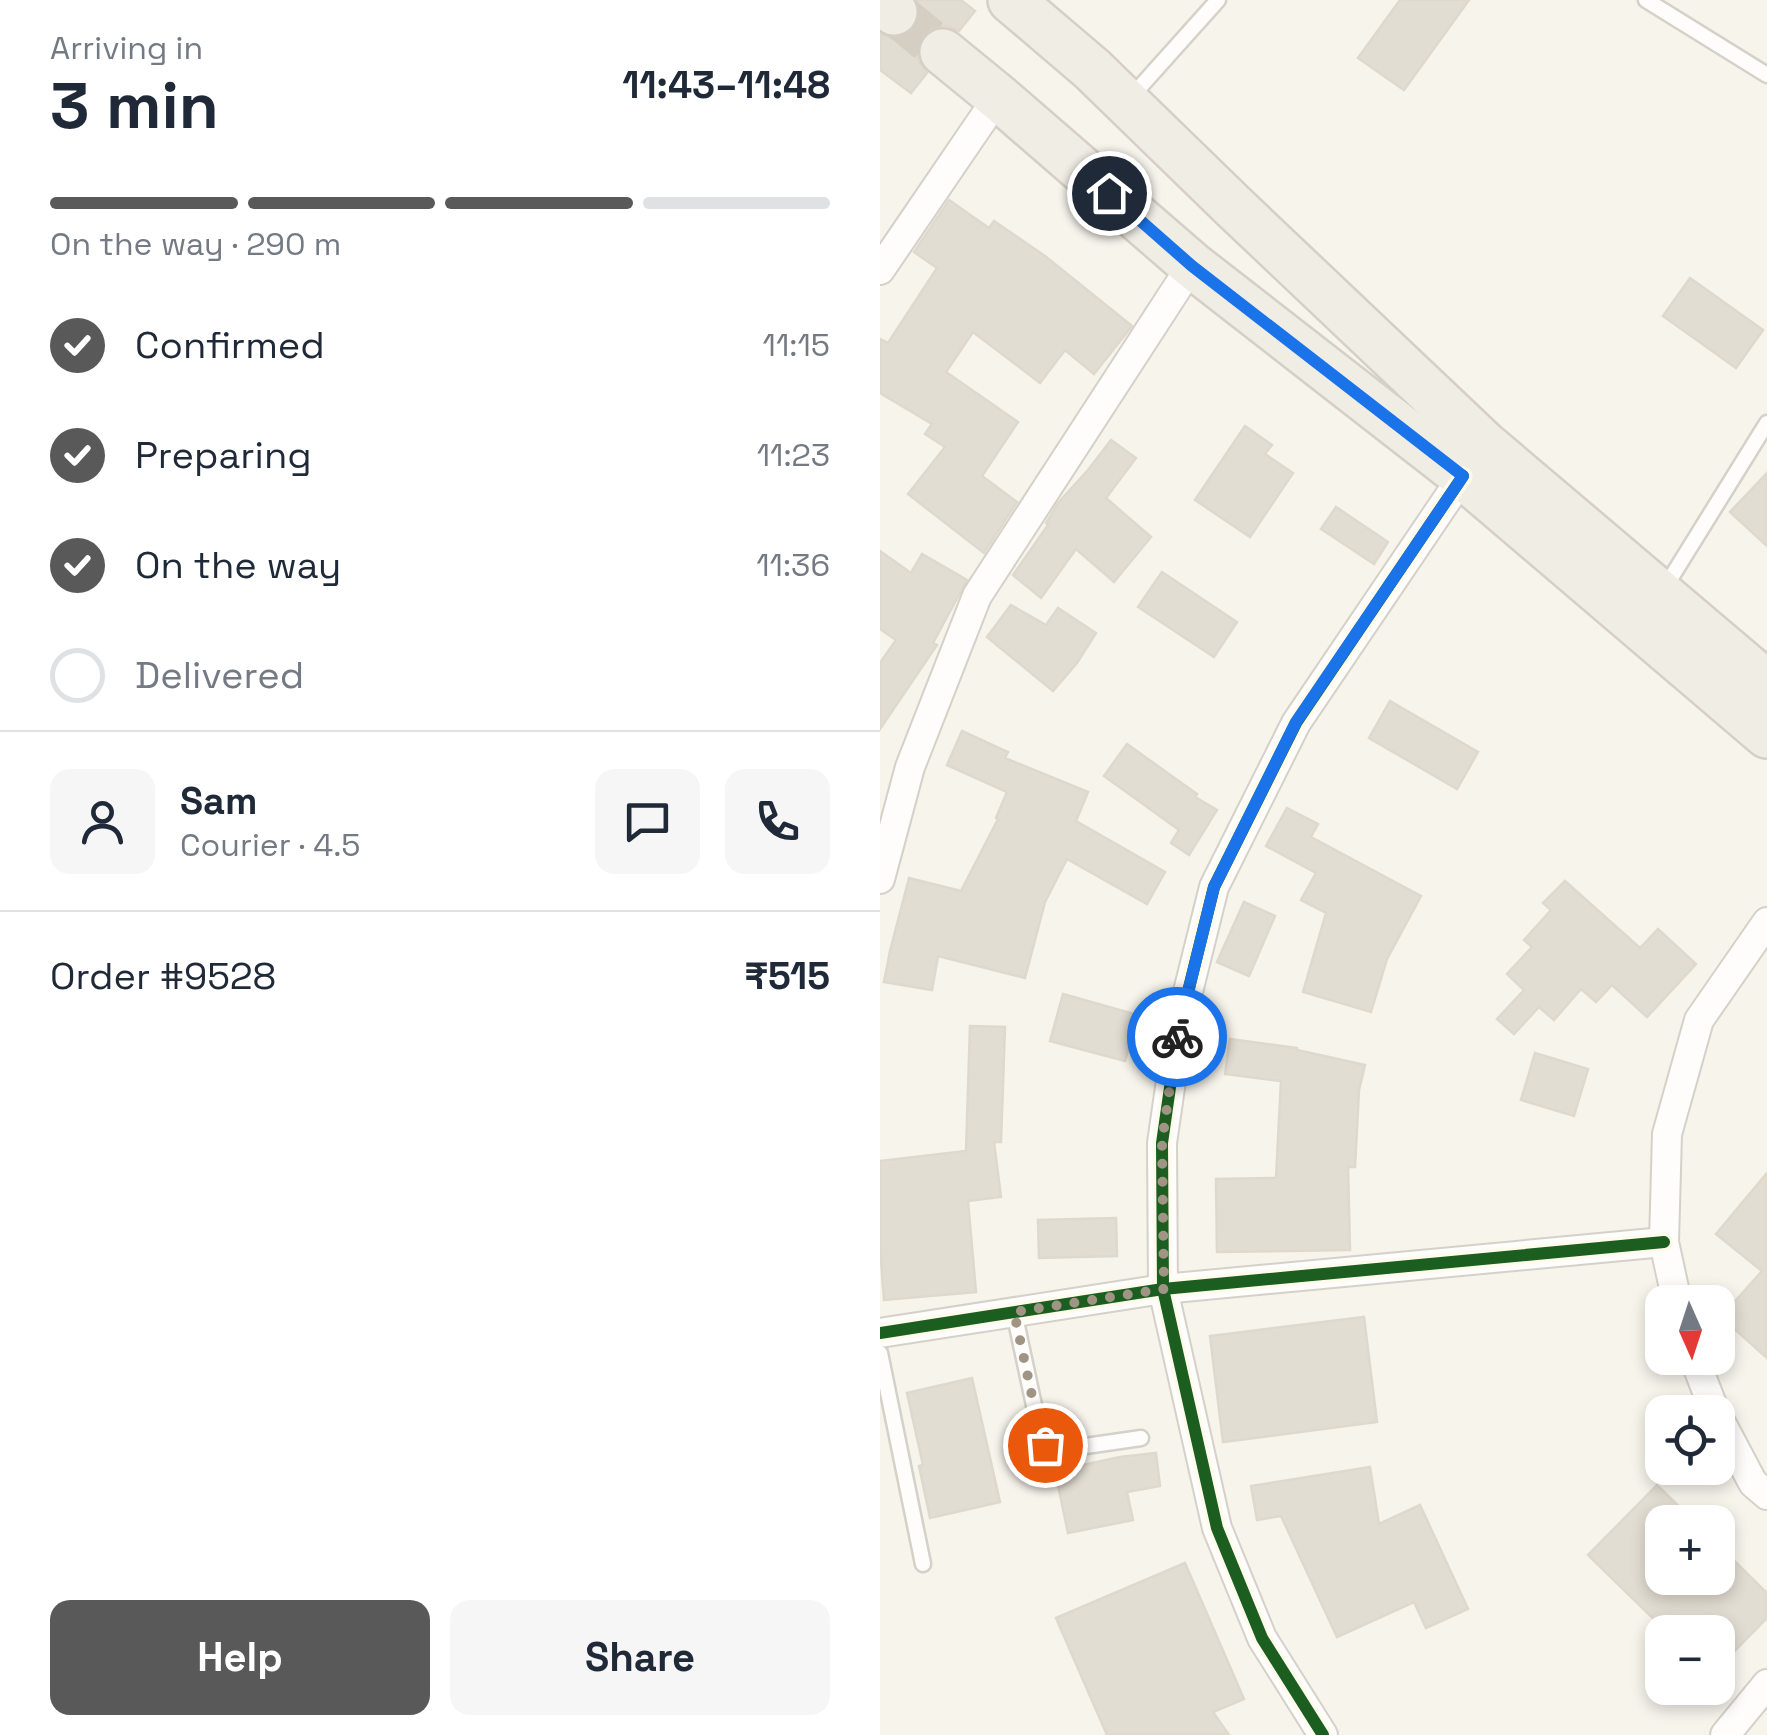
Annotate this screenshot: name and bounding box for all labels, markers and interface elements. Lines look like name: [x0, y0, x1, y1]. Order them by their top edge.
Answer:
text: Arriving in: [50, 28, 203, 68]
text: 11:43–11:48: [622, 61, 830, 109]
text: 3 min: [50, 64, 219, 147]
pin: [1067, 151, 1152, 236]
icon: home: [1082, 166, 1137, 221]
text: On the way · 290 m: [50, 224, 341, 264]
icon: check: [50, 318, 105, 373]
text: Confirmed: [135, 321, 325, 369]
text: 11:15: [763, 325, 830, 365]
icon: check: [50, 428, 105, 483]
text: Preparing: [135, 431, 312, 479]
text: 11:23: [757, 435, 830, 475]
icon: check: [50, 538, 105, 593]
text: On the way: [135, 541, 341, 589]
text: 11:36: [756, 545, 830, 585]
text: Delivered: [135, 651, 304, 699]
button: person: [50, 769, 155, 874]
button: chat: [595, 769, 700, 874]
button: phone: [725, 769, 830, 874]
text: Sam: [180, 777, 257, 825]
text: Courier · 4.5: [180, 825, 361, 865]
text: Order #9528: [50, 952, 276, 1000]
text: ₹515: [744, 952, 830, 1000]
courier: [1127, 987, 1227, 1087]
icon: bike: [1150, 1010, 1205, 1065]
north arrow: [1645, 1285, 1735, 1375]
map controls: [1645, 1285, 1735, 1705]
button: locate: [1645, 1395, 1735, 1485]
pin: [1003, 1403, 1088, 1488]
icon: bag: [1018, 1418, 1073, 1473]
button: +: [1645, 1505, 1735, 1595]
button: Help: [50, 1600, 430, 1715]
button: Share: [450, 1600, 830, 1715]
button: −: [1645, 1615, 1735, 1705]

